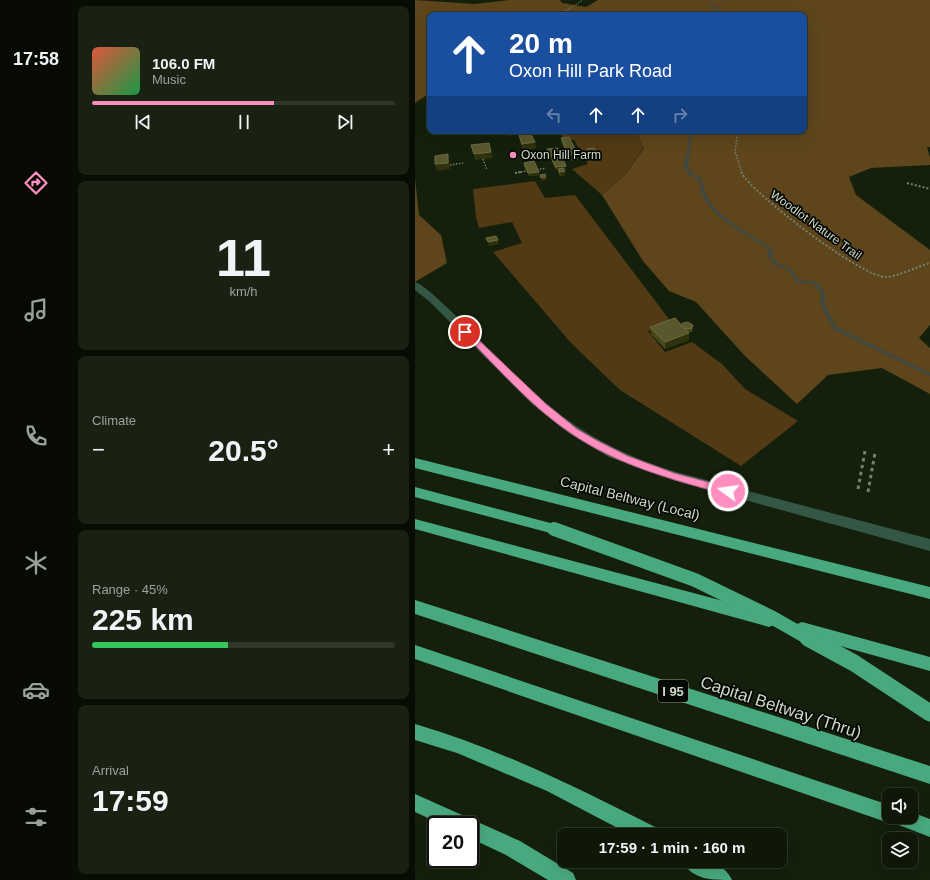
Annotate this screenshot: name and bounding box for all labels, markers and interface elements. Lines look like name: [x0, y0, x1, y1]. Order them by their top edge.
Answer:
icon: ahead: [443, 28, 495, 80]
text: 20 m: [509, 28, 573, 59]
text: 17:58: [13, 49, 59, 69]
text: 106.0 FM: [152, 55, 215, 72]
text: Oxon Hill Park Road: [509, 61, 672, 81]
text: Music: [152, 72, 186, 87]
icon: left: [543, 104, 565, 126]
icon: ahead: [585, 104, 607, 126]
icon: ahead: [627, 104, 649, 126]
icon: right: [669, 104, 691, 126]
icon: previous: [132, 111, 154, 133]
icon: pause: [233, 111, 255, 133]
icon: next: [334, 111, 356, 133]
place label: Oxon Hill Farm: [521, 148, 601, 162]
marker: Oxon Hill Farm: [508, 150, 518, 160]
icon: directions: [22, 169, 50, 197]
street label: Woodlot Nature Trail: [768, 187, 864, 263]
text: 11: [216, 229, 271, 287]
text: km/h: [229, 284, 258, 299]
icon: music: [22, 296, 50, 324]
pin: [448, 315, 482, 349]
icon: arrive: [454, 321, 476, 343]
text: Climate: [92, 413, 136, 428]
icon: phone: [22, 422, 50, 450]
text: 20.5°: [208, 434, 279, 467]
text: −: [92, 437, 105, 462]
text: +: [382, 437, 395, 462]
position arrow: [707, 470, 749, 512]
street label: Capital Beltway (Local): [559, 473, 701, 523]
icon: climate: [22, 549, 50, 577]
text: Range · 45%: [92, 582, 168, 597]
text: 225 km: [92, 603, 194, 636]
street label: Capital Beltway (Thru): [698, 672, 864, 742]
icon: car: [22, 676, 50, 704]
road number: I 95: [658, 680, 688, 702]
text: Arrival: [92, 763, 129, 778]
text: 17:59: [92, 784, 169, 817]
map controls: [882, 788, 918, 868]
button: sound: [882, 788, 918, 824]
icon: filters: [22, 803, 50, 831]
speed limit sign: 20: [427, 816, 479, 868]
button: layers: [882, 832, 918, 868]
text: 17:59 · 1 min · 160 m: [599, 839, 745, 856]

